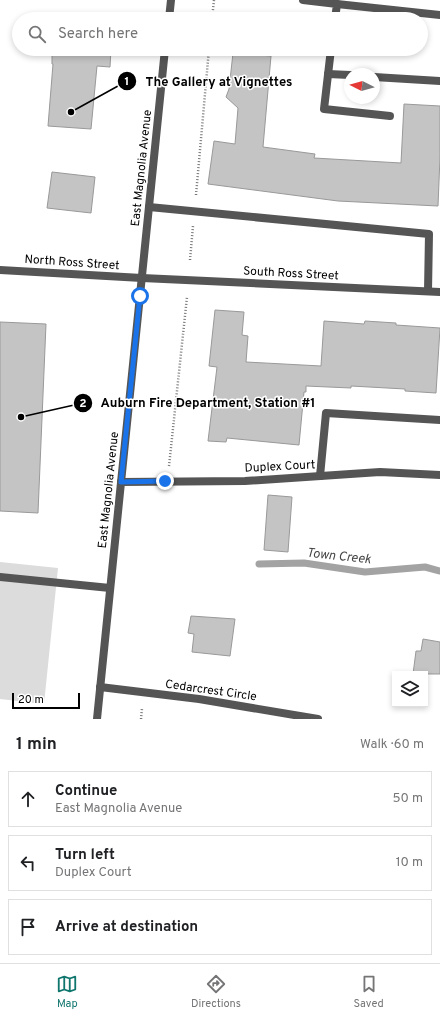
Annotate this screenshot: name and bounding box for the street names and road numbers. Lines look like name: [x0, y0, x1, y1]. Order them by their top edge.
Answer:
street label: East Magnolia Avenue: [128, 109, 156, 227]
street label: North Ross Street: [24, 252, 120, 274]
street label: South Ross Street: [243, 264, 339, 284]
street label: East Magnolia Avenue: [95, 431, 123, 549]
street label: Duplex Court: [244, 457, 316, 477]
street label: Cedarcrest Circle: [164, 677, 258, 705]

